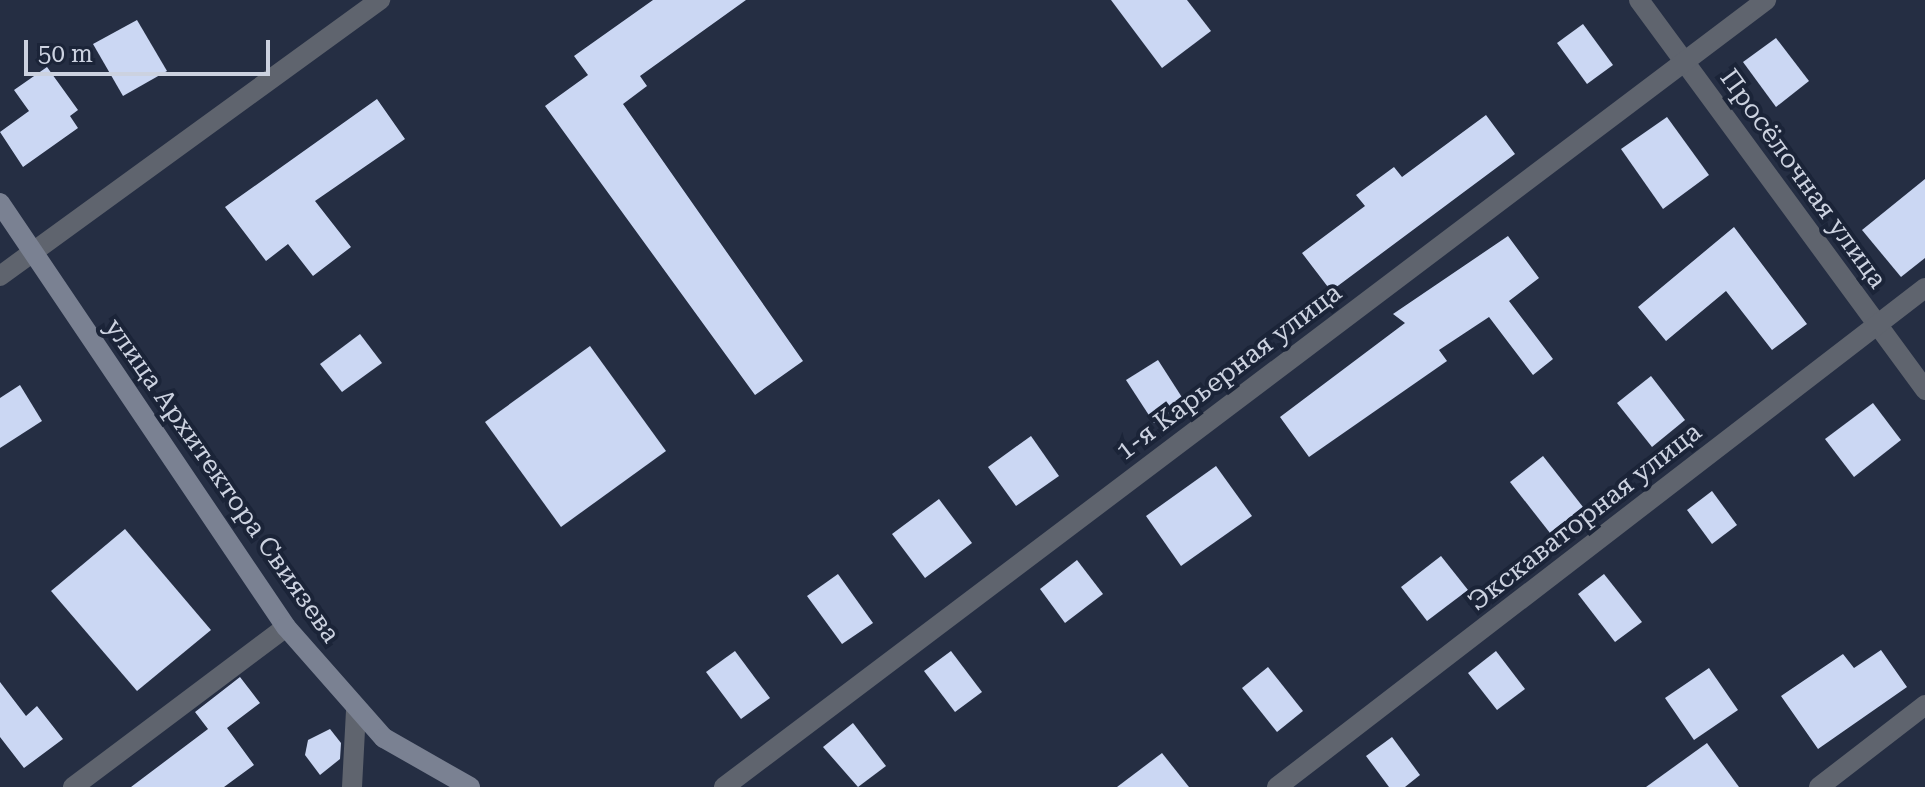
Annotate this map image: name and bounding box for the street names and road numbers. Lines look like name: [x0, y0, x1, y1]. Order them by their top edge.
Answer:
street label: Просёлочная улица: [1713, 63, 1893, 295]
street label: 1-я Карьерная улица: [1110, 277, 1348, 467]
street label: улица Архитектора Свиязева: [98, 313, 346, 649]
street label: Экскаваторная улица: [1462, 416, 1708, 618]

